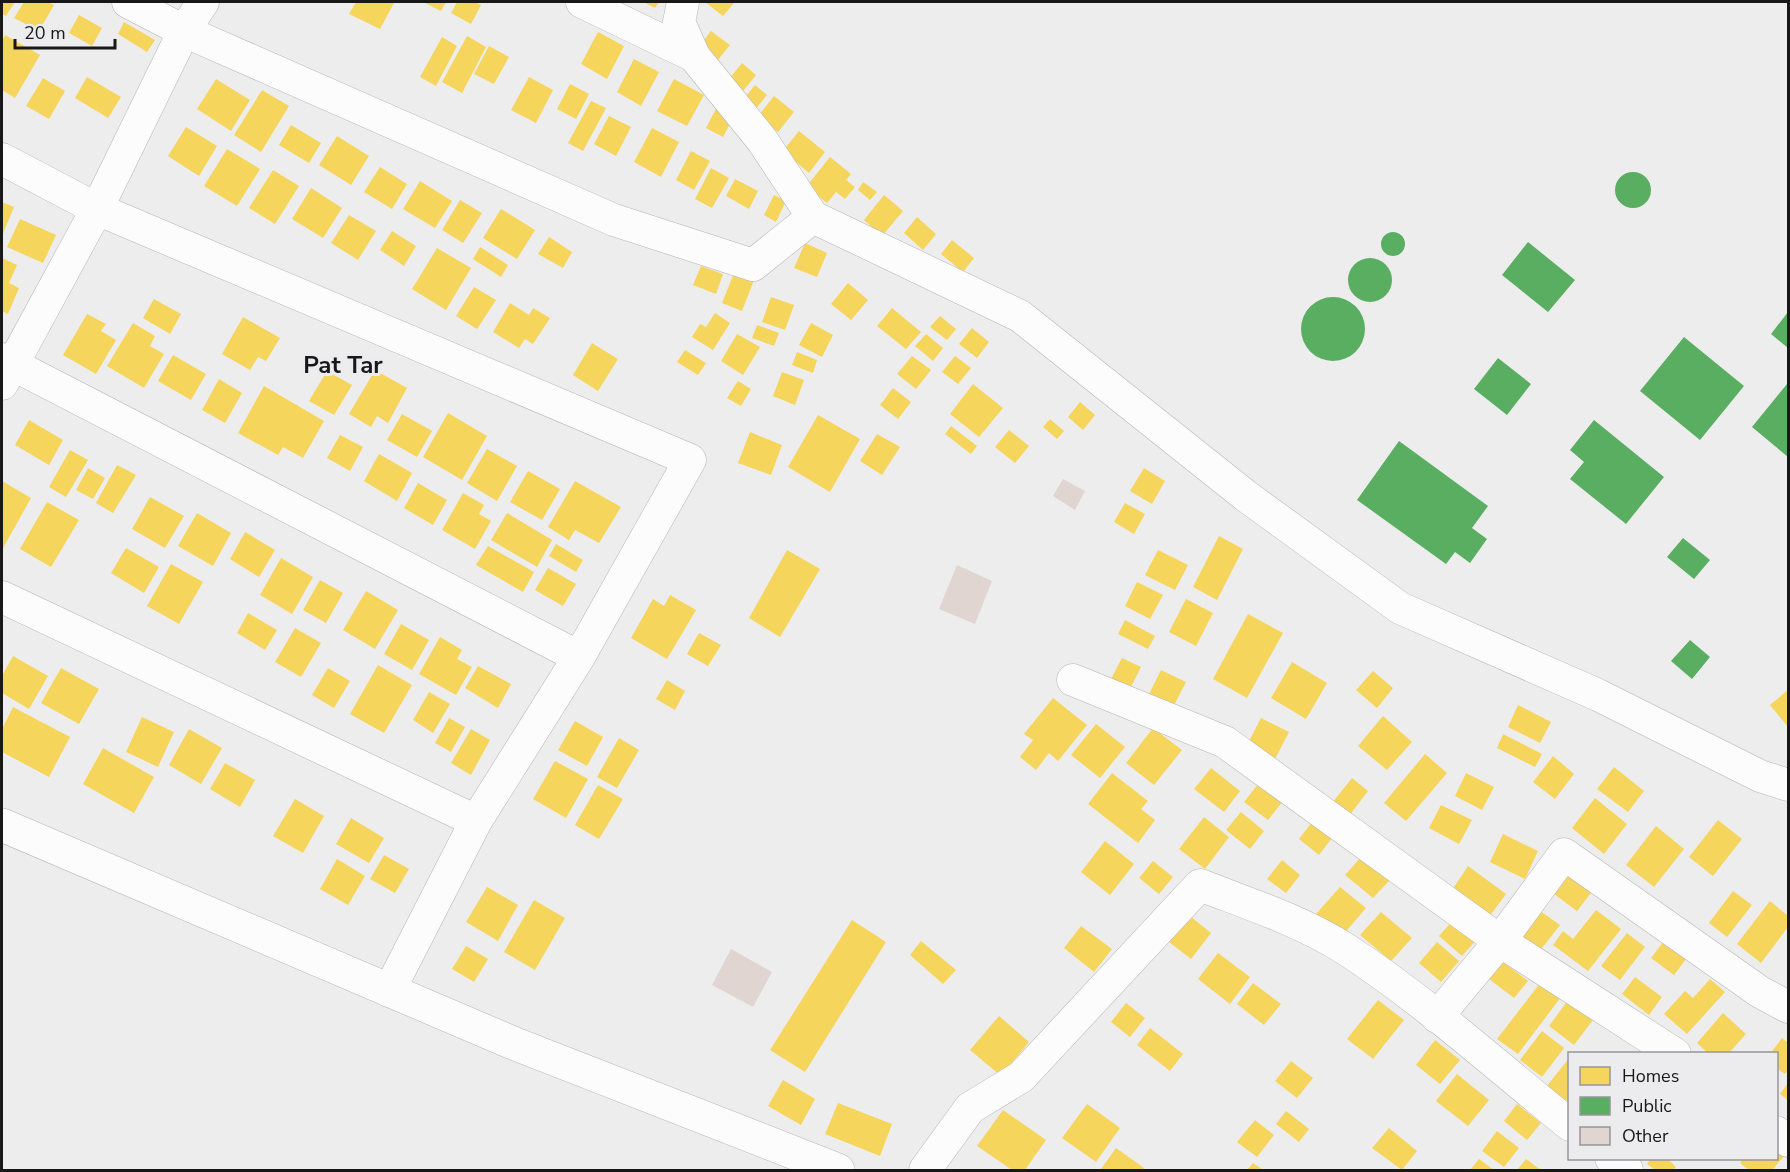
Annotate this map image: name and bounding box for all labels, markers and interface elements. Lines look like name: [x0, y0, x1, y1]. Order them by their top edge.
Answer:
scale bar: [15, 12, 116, 50]
text: 20 m: [24, 21, 66, 45]
district label: Pat Tar: [303, 349, 383, 381]
legend: [1568, 1052, 1778, 1160]
text: Homes: [1622, 1064, 1679, 1088]
text: Public: [1622, 1094, 1672, 1118]
text: Other: [1622, 1124, 1669, 1148]

